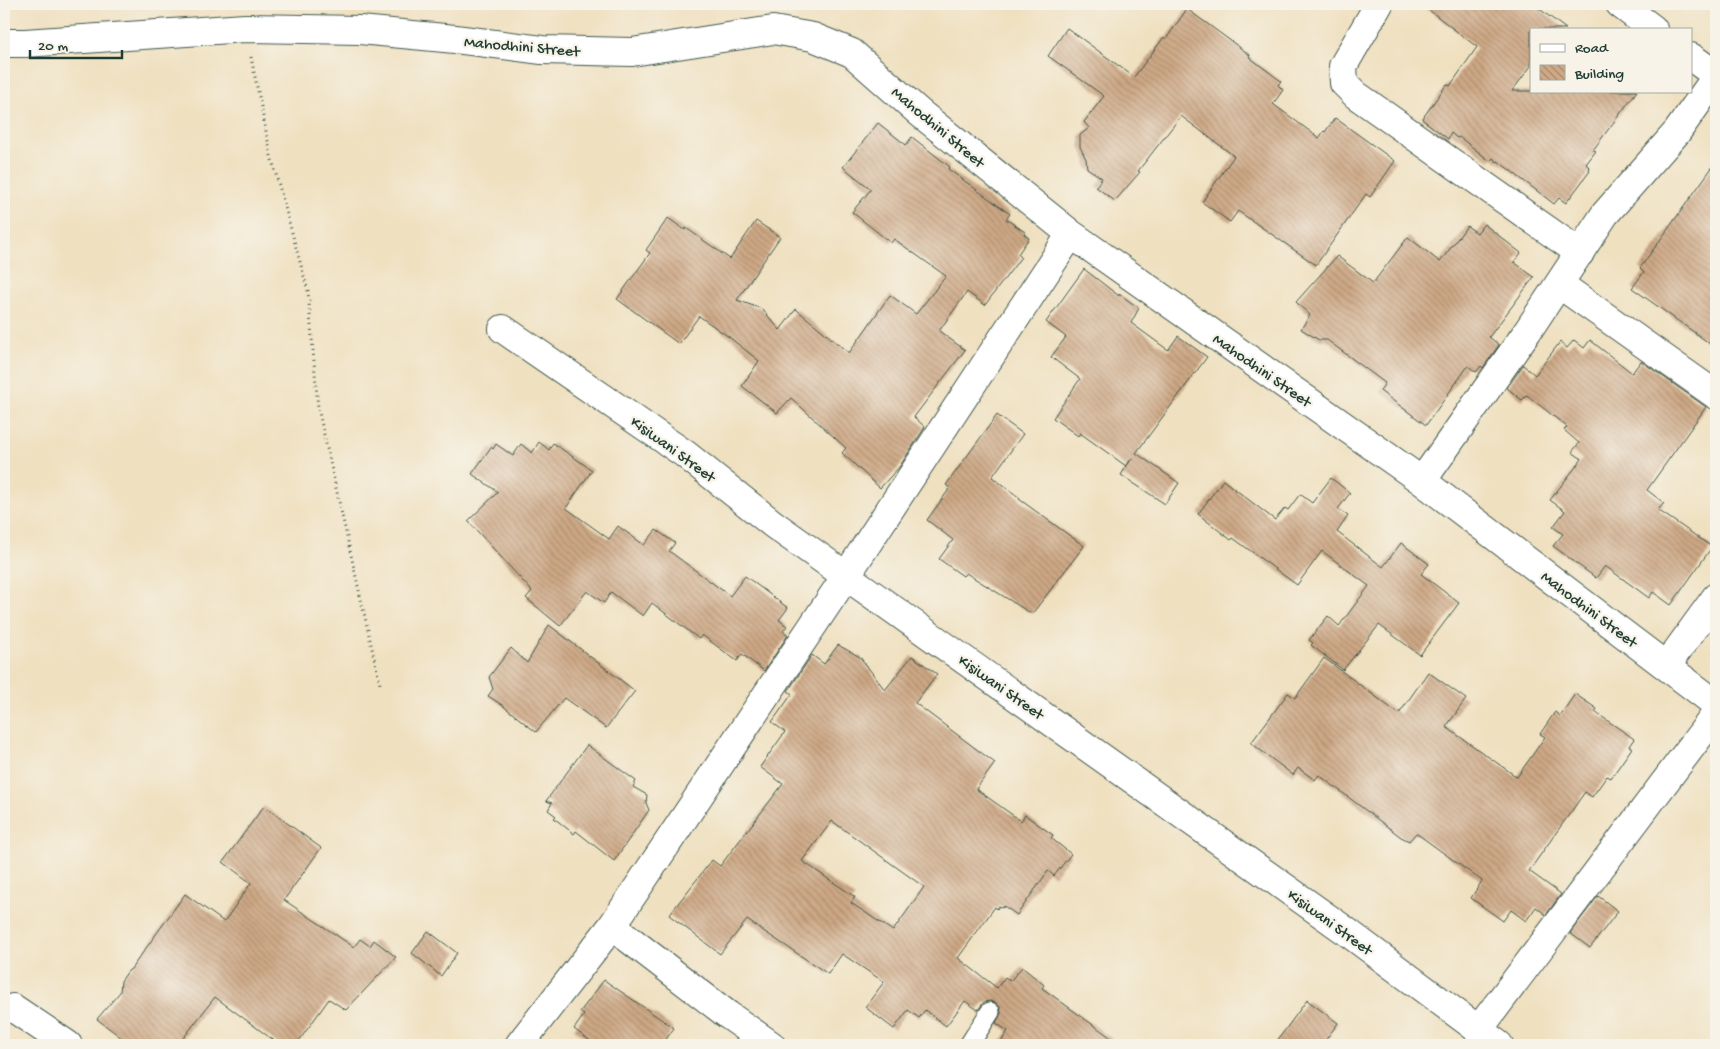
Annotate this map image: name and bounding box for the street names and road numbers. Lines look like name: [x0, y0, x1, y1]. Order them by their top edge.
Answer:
street label: Mahodhini Street: [463, 34, 582, 63]
street label: Mahodhini Street: [886, 84, 988, 174]
street label: Mahodhini Street: [1208, 331, 1315, 414]
street label: Kisiwani Street: [626, 414, 719, 489]
street label: Mahodhini Street: [1536, 568, 1641, 654]
street label: Kisiwani Street: [953, 652, 1048, 726]
street label: Kisiwani Street: [1283, 887, 1376, 962]

